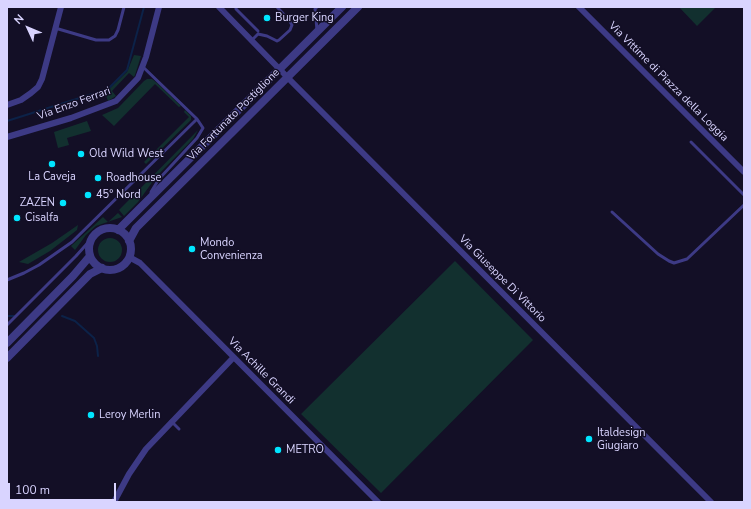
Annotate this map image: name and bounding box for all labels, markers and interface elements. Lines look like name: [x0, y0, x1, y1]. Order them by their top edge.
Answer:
north arrow: [8, 8, 48, 48]
text: N: [11, 11, 27, 27]
place label: Burger King: [275, 11, 334, 25]
marker: Burger King: [262, 13, 272, 23]
street label: Via Vittime di Piazza della Loggia: [605, 19, 731, 145]
street label: Via Fortunato Postiglione: [185, 66, 283, 164]
street label: Via Enzo Ferrari: [35, 85, 113, 123]
place label: Old Wild West: [89, 147, 163, 161]
marker: Old Wild West: [76, 149, 86, 159]
marker: La Caveja: [47, 159, 57, 169]
place label: La Caveja: [28, 170, 76, 184]
place label: Roadhouse: [106, 171, 161, 185]
marker: Roadhouse: [93, 173, 103, 183]
place label: 45° Nord: [96, 188, 141, 202]
marker: 45° Nord: [83, 190, 93, 200]
place label: ZAZEN: [20, 196, 55, 210]
marker: ZAZEN: [58, 198, 68, 208]
place label: Cisalfa: [25, 211, 59, 225]
marker: Cisalfa: [12, 213, 22, 223]
street label: Via Giuseppe Di Vittorio: [456, 233, 548, 325]
place label: Mondo Convenienza: [200, 236, 263, 262]
marker: Mondo Convenienza: [187, 244, 197, 254]
street label: Via Achille Grandi: [225, 335, 297, 407]
place label: Leroy Merlin: [99, 408, 160, 422]
marker: Leroy Merlin: [86, 410, 96, 420]
place label: Italdesign Giugiaro: [597, 426, 645, 452]
marker: Italdesign Giugiaro: [584, 434, 594, 444]
place label: METRO: [286, 443, 324, 457]
marker: METRO: [273, 445, 283, 455]
scale bar: [10, 475, 118, 501]
text: 100 m: [15, 482, 50, 498]

